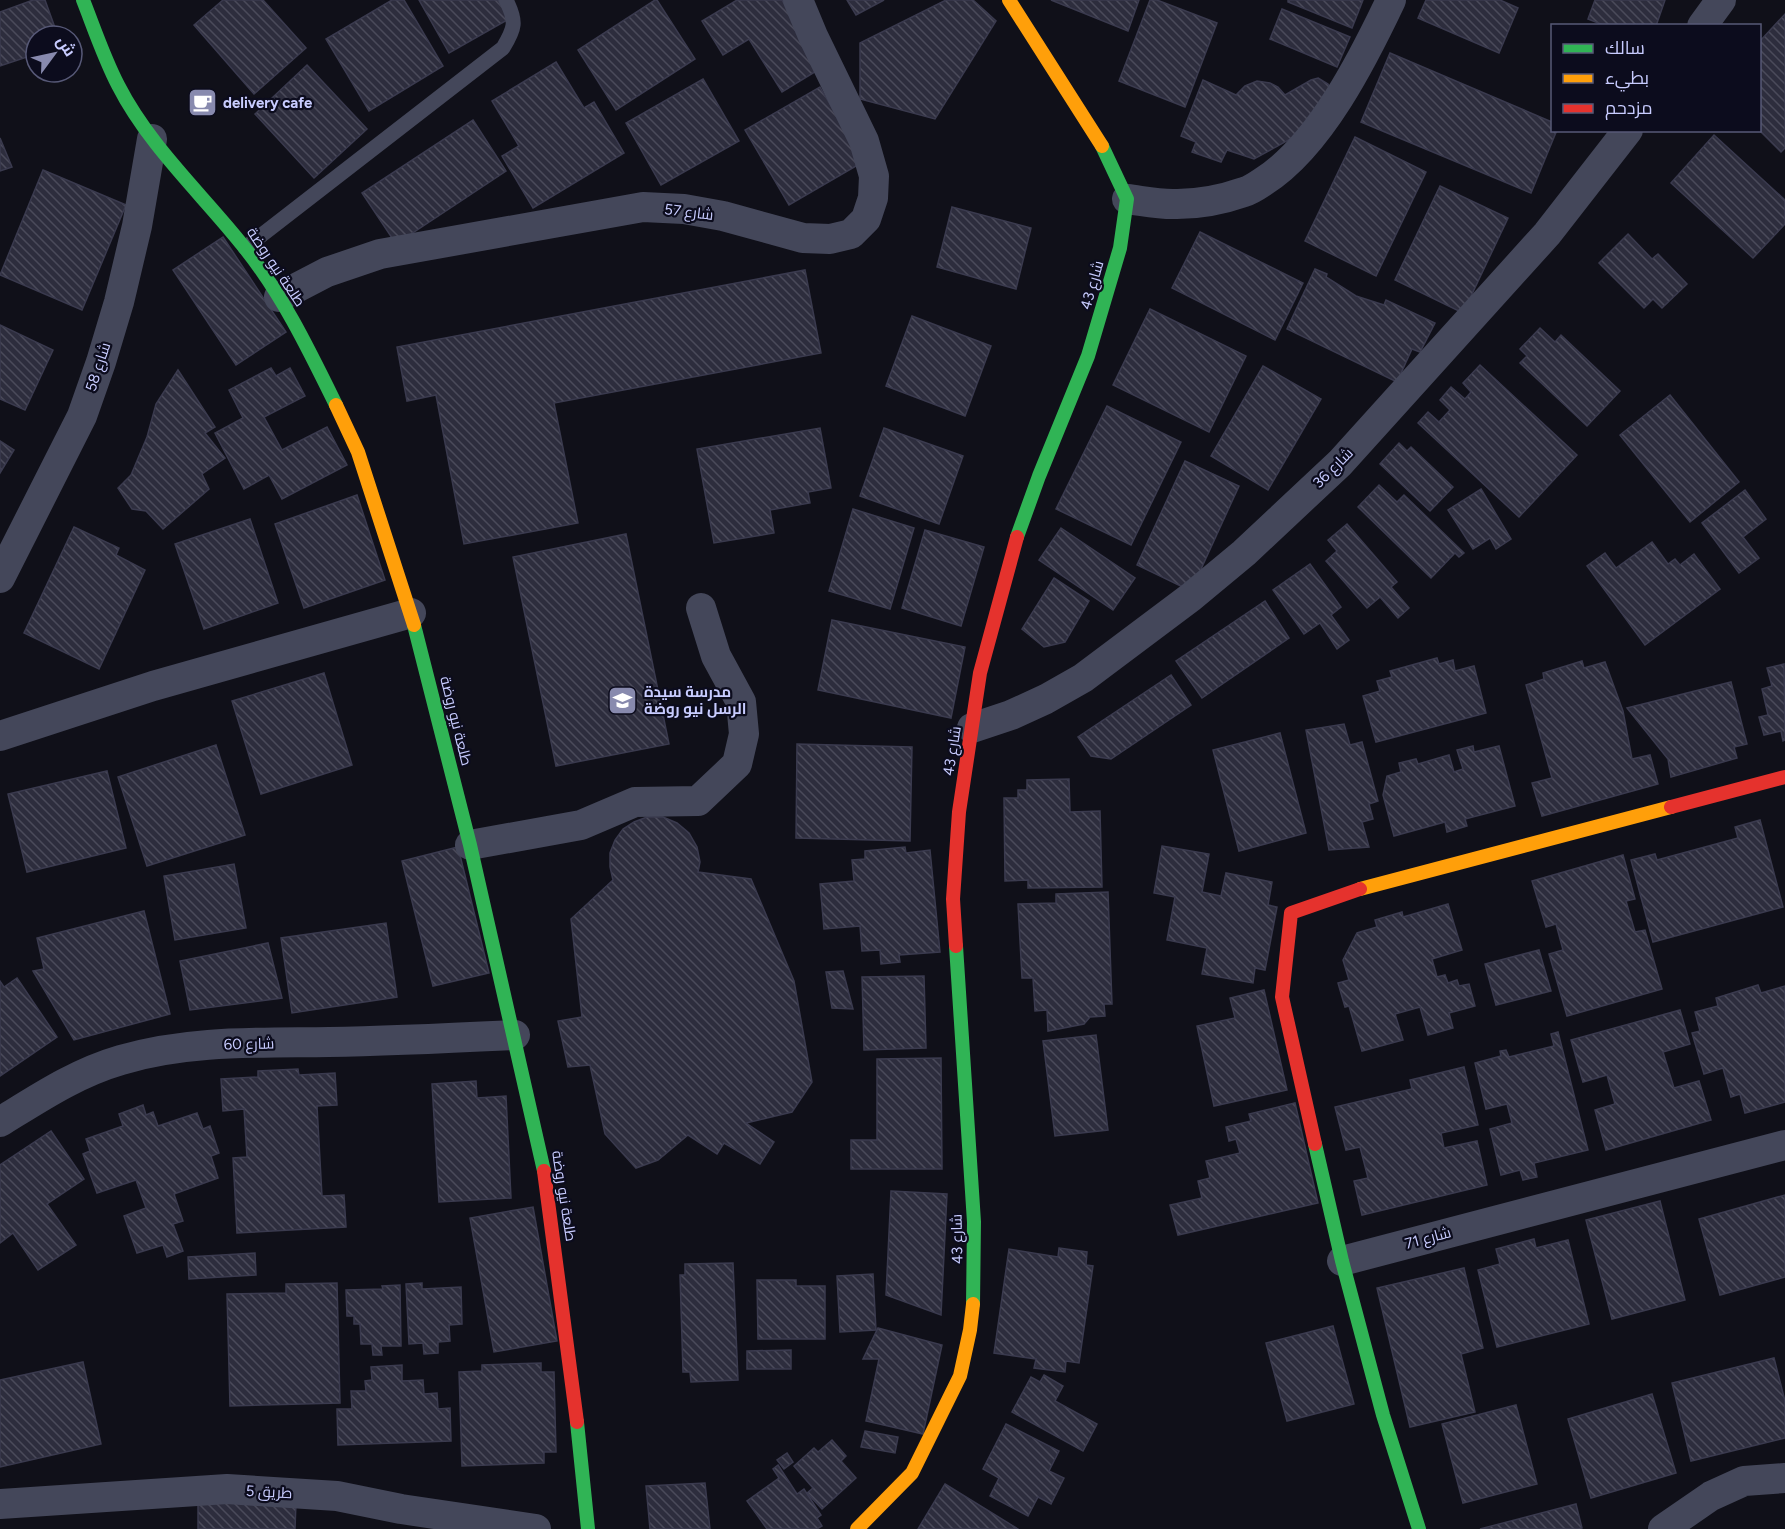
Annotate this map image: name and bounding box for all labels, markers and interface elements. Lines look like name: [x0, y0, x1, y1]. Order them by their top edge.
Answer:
north arrow: [24, 24, 84, 84]
legend: [1551, 24, 1761, 132]
text: ش: [53, 32, 80, 60]
text: سالك: [1605, 37, 1645, 59]
text: بطيء: [1605, 67, 1649, 92]
cafe icon: delivery cafe: [186, 87, 218, 119]
place label: delivery cafe: [223, 94, 313, 112]
text: مزدحم: [1605, 97, 1653, 120]
street label: شارع 57: [663, 200, 715, 226]
street label: طلعة نيو روضة: [243, 224, 309, 310]
street label: شارع 43: [1076, 258, 1109, 312]
street label: شارع 58: [82, 340, 116, 394]
street label: شارع 36: [1309, 444, 1358, 493]
street label: طلعة نيو روضة: [436, 674, 476, 768]
place label: مدرسة سيدة الرسل نيو روضة: [644, 683, 746, 718]
school or university icon: مدرسة سيدة الرسل نيو روضة: [607, 685, 639, 717]
street label: شارع 43: [939, 725, 967, 778]
street label: شارع 60: [223, 1035, 275, 1055]
street label: طلعة نيو روضة: [548, 1149, 580, 1243]
street label: شارع 43: [948, 1214, 968, 1264]
street label: شارع 71: [1403, 1223, 1454, 1255]
street label: طريق 5: [245, 1482, 293, 1503]

